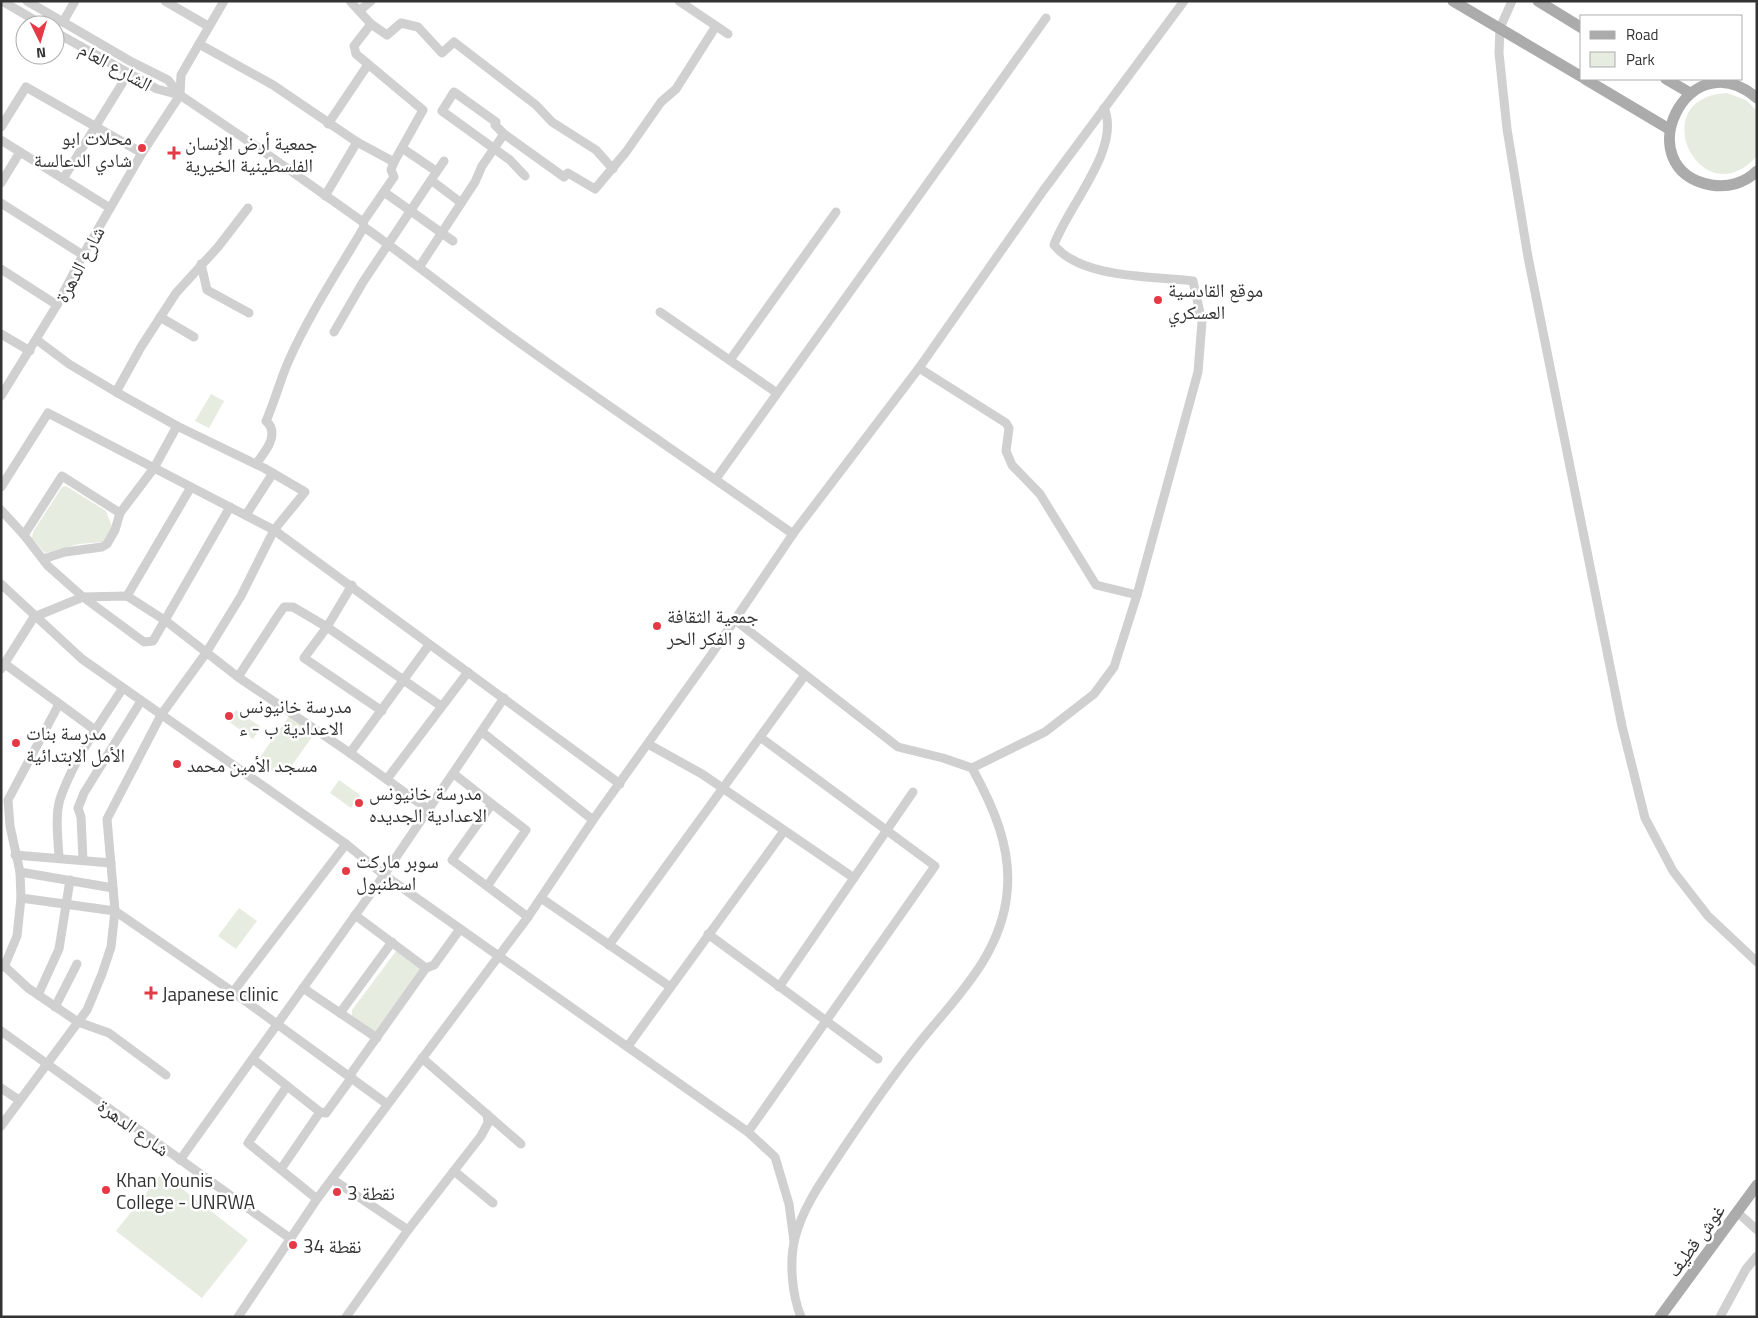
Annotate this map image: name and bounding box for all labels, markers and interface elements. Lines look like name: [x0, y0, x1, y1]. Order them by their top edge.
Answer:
north arrow: [15, 15, 65, 65]
legend: [1580, 15, 1743, 80]
text: Road: [1626, 23, 1658, 46]
street label: الشارع العام: [74, 34, 158, 98]
text: N: [35, 43, 47, 64]
text: Park: [1626, 48, 1655, 71]
place label: محلات ابو شادي الدعالسة: [34, 123, 132, 175]
place label: جمعية أرض الإنسان الفلسطينية الخيرية: [185, 128, 317, 179]
marker: محلات ابو شادي الدعالسة: [136, 142, 148, 154]
marker: جمعية أرض الإنسان الفلسطينية الخيرية: [167, 146, 181, 160]
street label: شارع الدهرة: [47, 221, 111, 307]
place label: موقع القادسية العسكري: [1168, 275, 1263, 327]
marker: موقع القادسية العسكري: [1152, 294, 1164, 306]
place label: جمعية الثقافة و الفكر الحر: [666, 601, 759, 652]
marker: جمعية الثقافة و الفكر الحر: [651, 620, 663, 632]
place label: مدرسة خانيونس الاعدادية ب - ء: [239, 691, 352, 742]
marker: مدرسة خانيونس الاعدادية ب - ء: [223, 710, 235, 722]
place label: مدرسة بنات الأمل الابتدائية: [26, 718, 125, 769]
marker: مدرسة بنات الأمل الابتدائية: [10, 737, 22, 749]
place label: مسجد الأمين محمد: [187, 750, 317, 779]
marker: مسجد الأمين محمد: [171, 758, 183, 770]
place label: مدرسة خانيونس الاعدادية الجديده: [369, 778, 487, 829]
marker: مدرسة خانيونس الاعدادية الجديده: [353, 797, 365, 809]
place label: سوبر ماركت اسطنبول: [356, 846, 439, 897]
marker: سوبر ماركت اسطنبول: [340, 865, 352, 877]
place label: Japanese clinic: [162, 979, 278, 1008]
marker: Japanese clinic: [144, 986, 158, 1000]
street label: شارع الدهرة: [92, 1091, 176, 1163]
place label: Khan Younis College - UNRWA: [116, 1165, 255, 1216]
place label: نقطة 3: [347, 1178, 395, 1207]
marker: Khan Younis College - UNRWA: [100, 1184, 112, 1196]
marker: نقطة 3: [331, 1186, 343, 1198]
street label: غوش قطيف: [1659, 1197, 1732, 1283]
place label: نقطة 34: [303, 1231, 362, 1260]
marker: نقطة 34: [287, 1239, 299, 1251]

